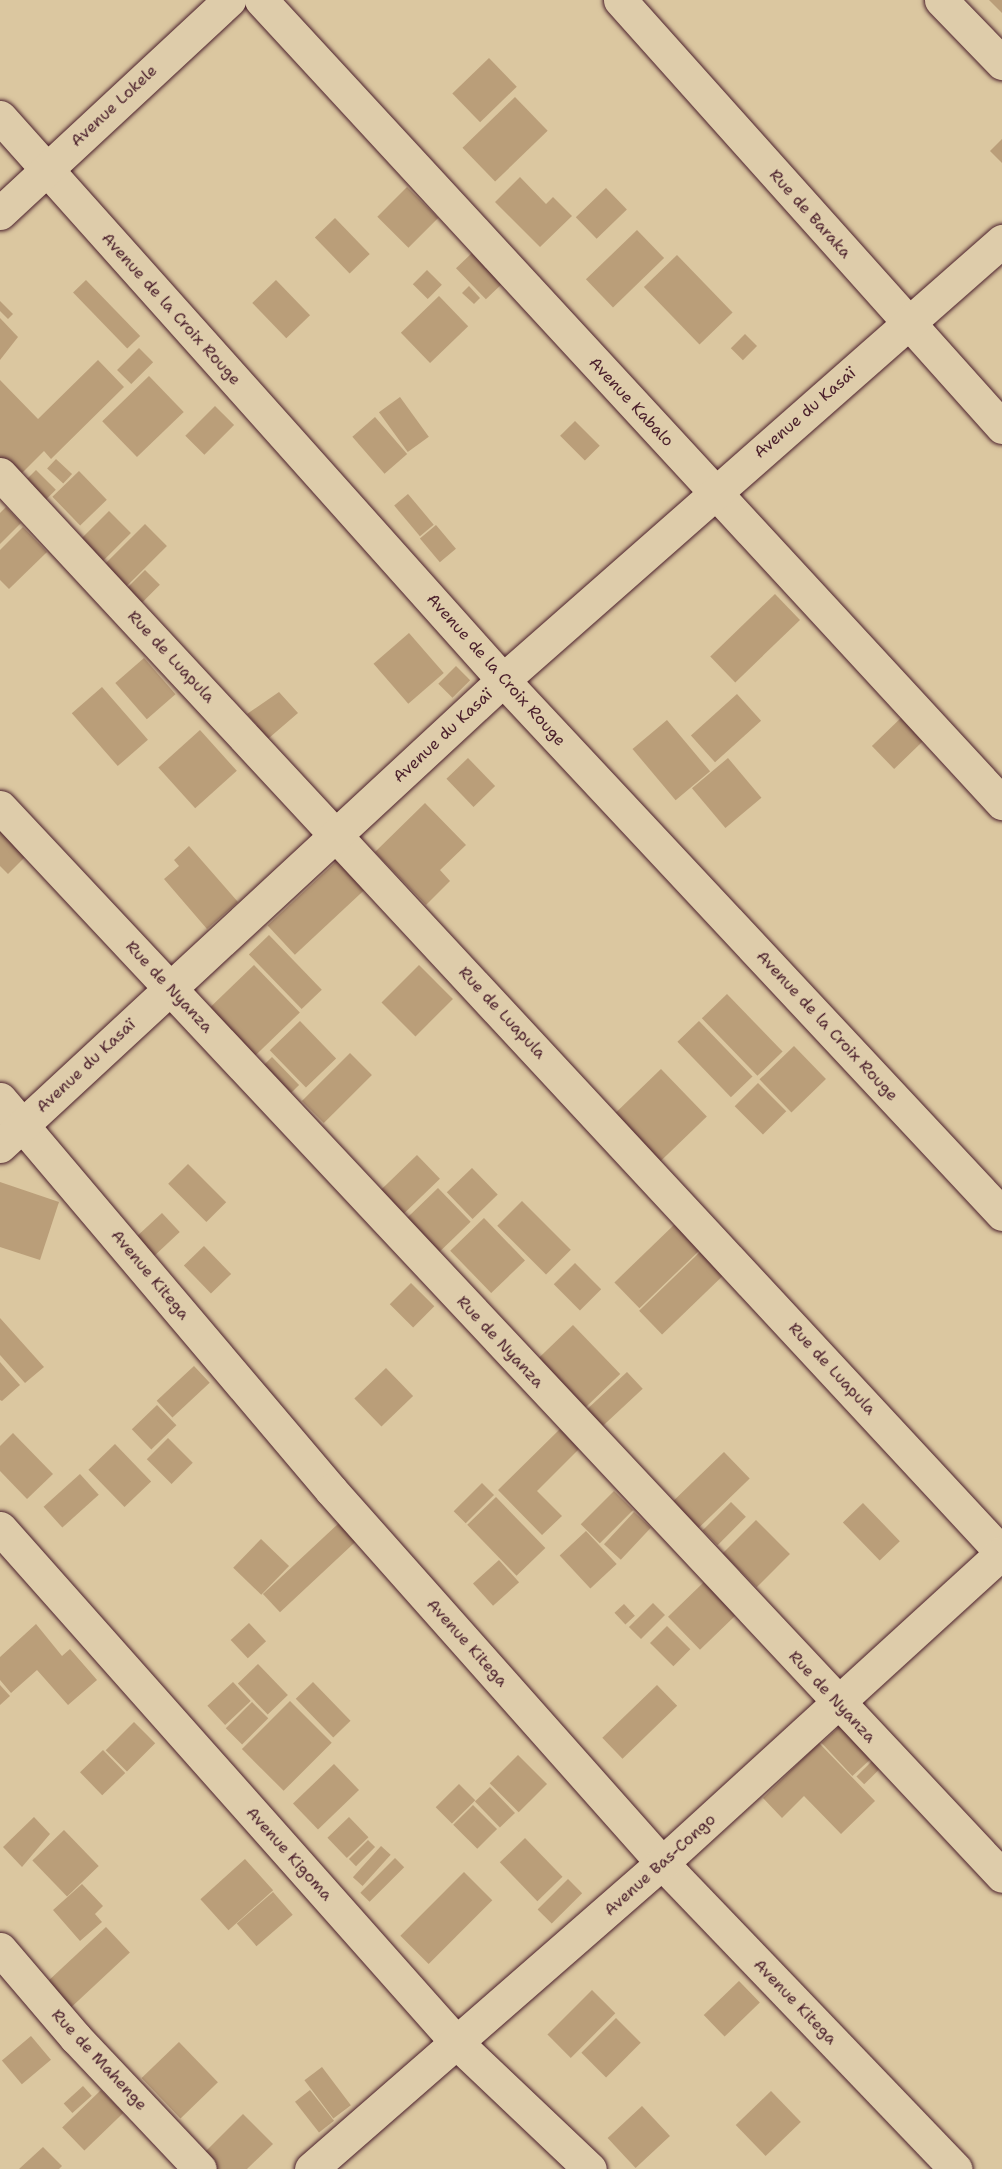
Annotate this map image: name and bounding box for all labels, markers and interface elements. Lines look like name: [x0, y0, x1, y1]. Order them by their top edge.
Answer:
street label: Avenue Lokele: [67, 61, 161, 151]
street label: Rue de Baraka: [765, 166, 855, 262]
street label: Avenue de la Croix Rouge: [97, 229, 245, 389]
street label: Avenue Kabalo: [585, 353, 677, 451]
street label: Avenue du Kasaï: [750, 364, 860, 462]
street label: Avenue de la Croix Rouge: [422, 590, 570, 750]
street label: Rue de Luapula: [123, 607, 219, 707]
street label: Avenue du Kasaï: [389, 685, 497, 787]
street label: Rue de Nyanza: [122, 937, 216, 1037]
street label: Avenue de la Croix Rouge: [752, 947, 902, 1105]
street label: Rue de Luapula: [454, 963, 550, 1063]
street label: Avenue du Kasaï: [32, 1015, 140, 1117]
street label: Avenue Kitega: [107, 1226, 193, 1324]
street label: Rue de Nyanza: [453, 1292, 547, 1392]
street label: Rue de Luapula: [784, 1319, 880, 1419]
street label: Avenue Kitega: [423, 1595, 511, 1691]
street label: Rue de Nyanza: [785, 1647, 879, 1747]
street label: Avenue Kigoma: [242, 1803, 336, 1905]
street label: Avenue Bas-Congo: [600, 1810, 720, 1920]
street label: Avenue Kitega: [749, 1955, 841, 2049]
street label: Rue de Mahenge: [47, 2005, 151, 2115]

